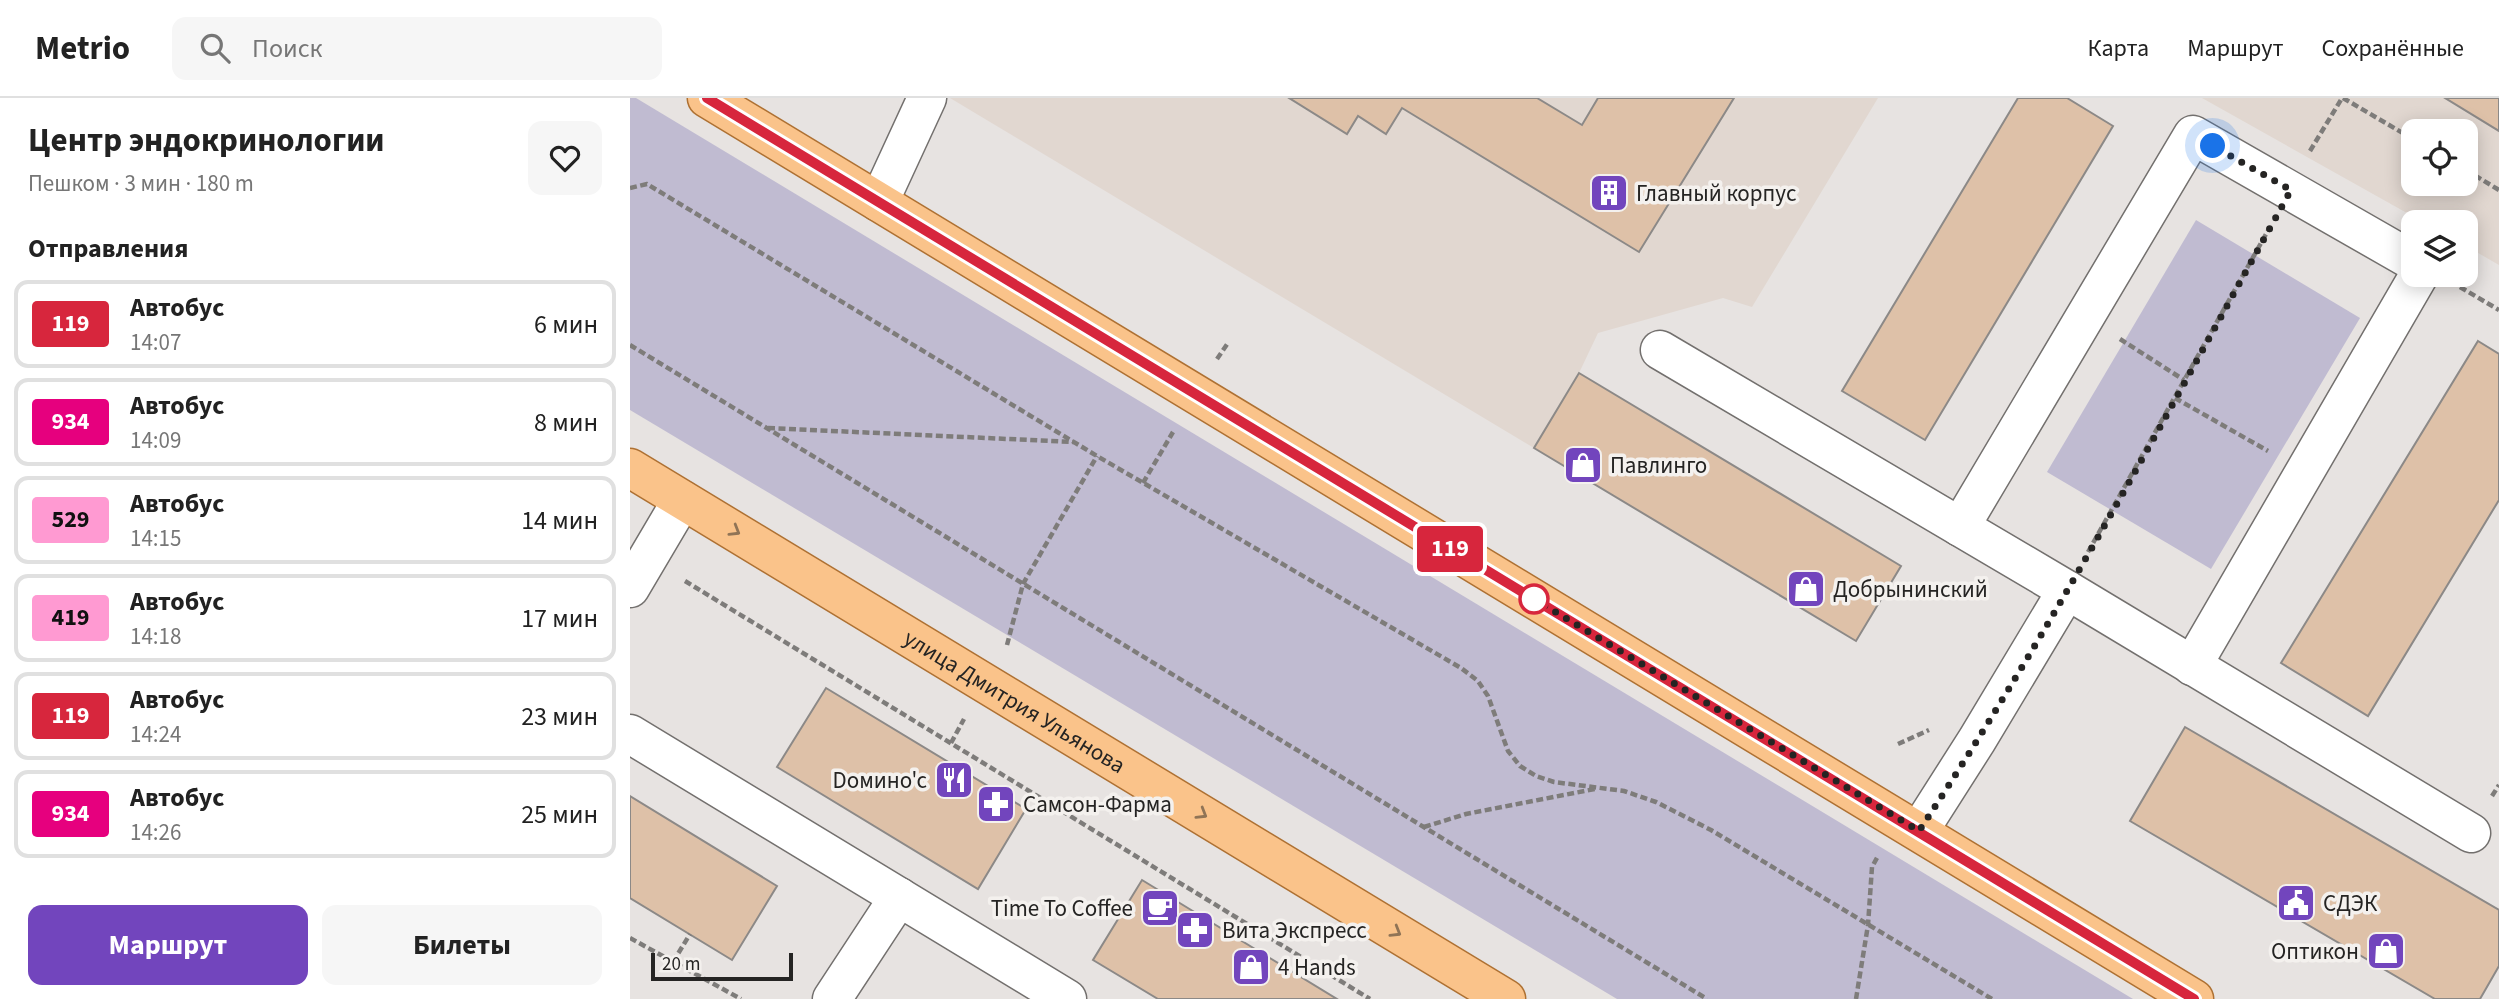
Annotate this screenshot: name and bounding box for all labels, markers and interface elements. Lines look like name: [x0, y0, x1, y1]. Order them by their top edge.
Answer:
search box: [172, 17, 662, 80]
text: Metrio: [35, 25, 130, 72]
icon: search: [196, 29, 234, 67]
text: Поиск: [252, 30, 322, 67]
text: Карта: [2088, 31, 2149, 66]
text: Маршрут: [2187, 31, 2283, 66]
text: Сохранённые: [2321, 31, 2464, 66]
text: Центр эндокринологии: [28, 117, 385, 164]
map controls: [2401, 119, 2478, 287]
button: locate: [2401, 119, 2478, 196]
button: heart: [528, 121, 602, 195]
your location: [2195, 128, 2230, 163]
text: Пешком · 3 мин · 180 m: [28, 167, 254, 200]
building icon: Главный корпус: [1588, 172, 1630, 214]
place label: Главный корпус: [1636, 177, 1796, 210]
button: layers: [2401, 210, 2478, 287]
text: Отправления: [28, 230, 188, 267]
text: Автобус: [130, 289, 224, 326]
text: 119: [51, 306, 90, 341]
text: 6 мин: [534, 306, 598, 343]
text: 14:07: [130, 326, 181, 359]
text: Автобус: [130, 387, 224, 424]
text: 934: [51, 404, 90, 439]
text: 8 мин: [534, 404, 598, 441]
text: 14:09: [130, 424, 181, 457]
shop icon: Павлинго: [1562, 444, 1604, 486]
place label: Павлинго: [1610, 449, 1707, 482]
text: Автобус: [130, 485, 224, 522]
text: 529: [51, 502, 90, 537]
text: 14 мин: [521, 502, 598, 539]
text: 14:15: [130, 522, 181, 555]
one-way arrow: [727, 523, 740, 536]
line badge: 119: [1410, 526, 1490, 572]
text: 119: [1431, 531, 1469, 566]
shop icon: Добрынинский: [1785, 568, 1827, 610]
place label: Добрынинский: [1833, 573, 1988, 606]
text: Автобус: [130, 583, 224, 620]
unlabelled marker: [1519, 584, 1549, 614]
text: 419: [51, 600, 90, 635]
text: 17 мин: [521, 600, 598, 637]
text: 14:18: [130, 620, 181, 653]
street label: улица Дмитрия Ульянова: [897, 622, 1132, 782]
text: Автобус: [130, 681, 224, 718]
text: 119: [51, 698, 90, 733]
text: 23 мин: [521, 698, 598, 735]
text: 14:24: [130, 718, 181, 751]
restaurant icon: Dомино'с: [933, 759, 975, 801]
place label: Dомино'с: [833, 764, 927, 797]
text: Автобус: [130, 779, 224, 816]
pharmacy icon: Самсон-Фарма: [975, 783, 1017, 825]
place label: Самсон-Фарма: [1023, 788, 1172, 821]
text: 934: [51, 796, 90, 831]
text: 25 мин: [521, 796, 598, 833]
one-way arrow: [1194, 806, 1207, 819]
text: 14:26: [130, 816, 181, 849]
public building icon: СДЭК: [2275, 882, 2317, 924]
cafe icon: Time To Coffee: [1139, 887, 1181, 929]
place label: СДЭК: [2323, 887, 2378, 920]
place label: Time To Coffee: [991, 892, 1133, 925]
button: Маршрут: [28, 905, 308, 985]
button: Билеты: [322, 905, 602, 985]
pharmacy icon: Вита Экспресс: [1174, 909, 1216, 951]
place label: Вита Экспресс: [1222, 914, 1367, 947]
one-way arrow: [1389, 924, 1402, 937]
shop icon: Оптикон: [2365, 930, 2407, 972]
place label: Оптикон: [2271, 935, 2359, 968]
shop icon: 4 Hands: [1230, 946, 1272, 988]
scale bar: [651, 950, 793, 982]
text: 20 m: [662, 951, 700, 978]
place label: 4 Hands: [1278, 951, 1356, 984]

